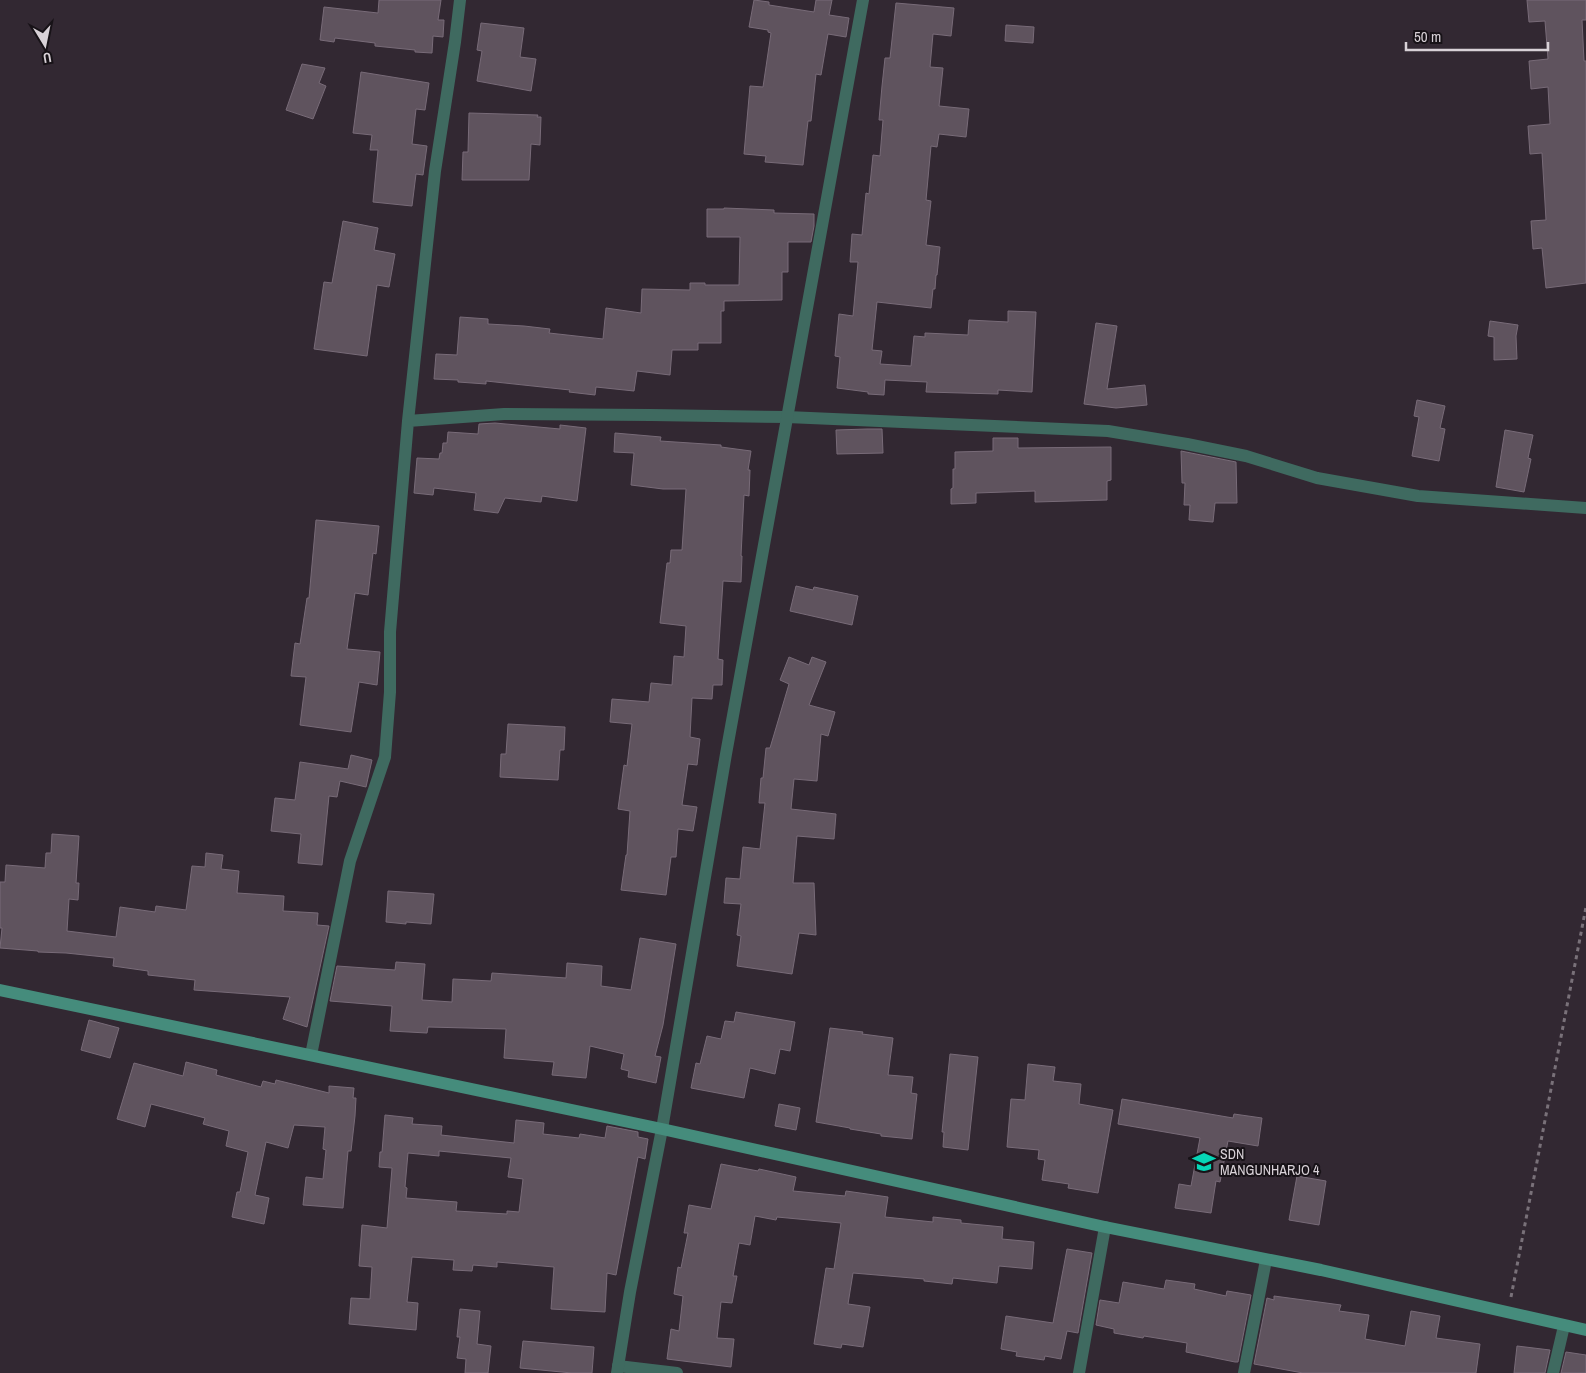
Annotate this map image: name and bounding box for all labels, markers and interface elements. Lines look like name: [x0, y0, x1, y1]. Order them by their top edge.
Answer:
north arrow: [20, 20, 70, 70]
scale bar: [1406, 20, 1548, 52]
text: 50 m: [1414, 26, 1441, 47]
text: U: [42, 48, 53, 67]
place label: SDN MANGUNHARJO 4: [1220, 1145, 1320, 1179]
school or university icon: SDN MANGUNHARJO 4: [1191, 1149, 1217, 1175]

